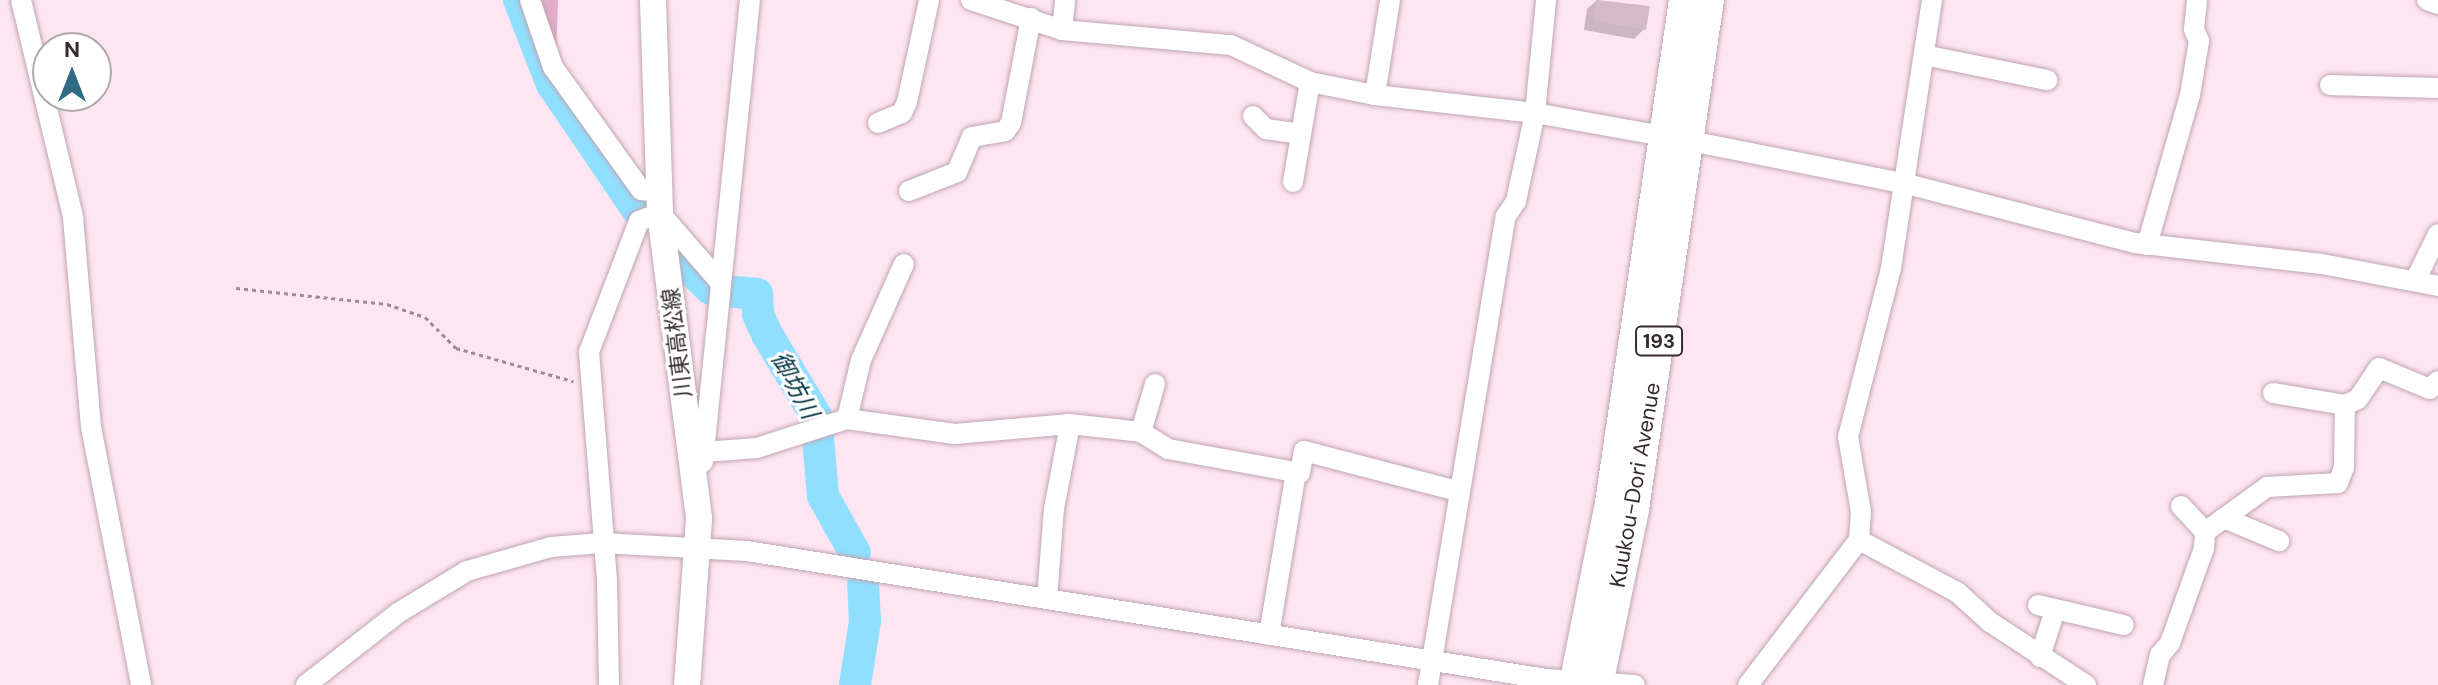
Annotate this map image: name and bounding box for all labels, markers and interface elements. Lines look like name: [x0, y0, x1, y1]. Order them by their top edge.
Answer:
north arrow: [32, 32, 112, 112]
text: N: [64, 35, 80, 64]
street label: 川東高松線: [657, 287, 697, 399]
road number: 193: [1635, 325, 1683, 357]
water label: 御坊川: [765, 346, 825, 424]
street label: Kuukou-Dori Avenue: [1604, 380, 1666, 590]

